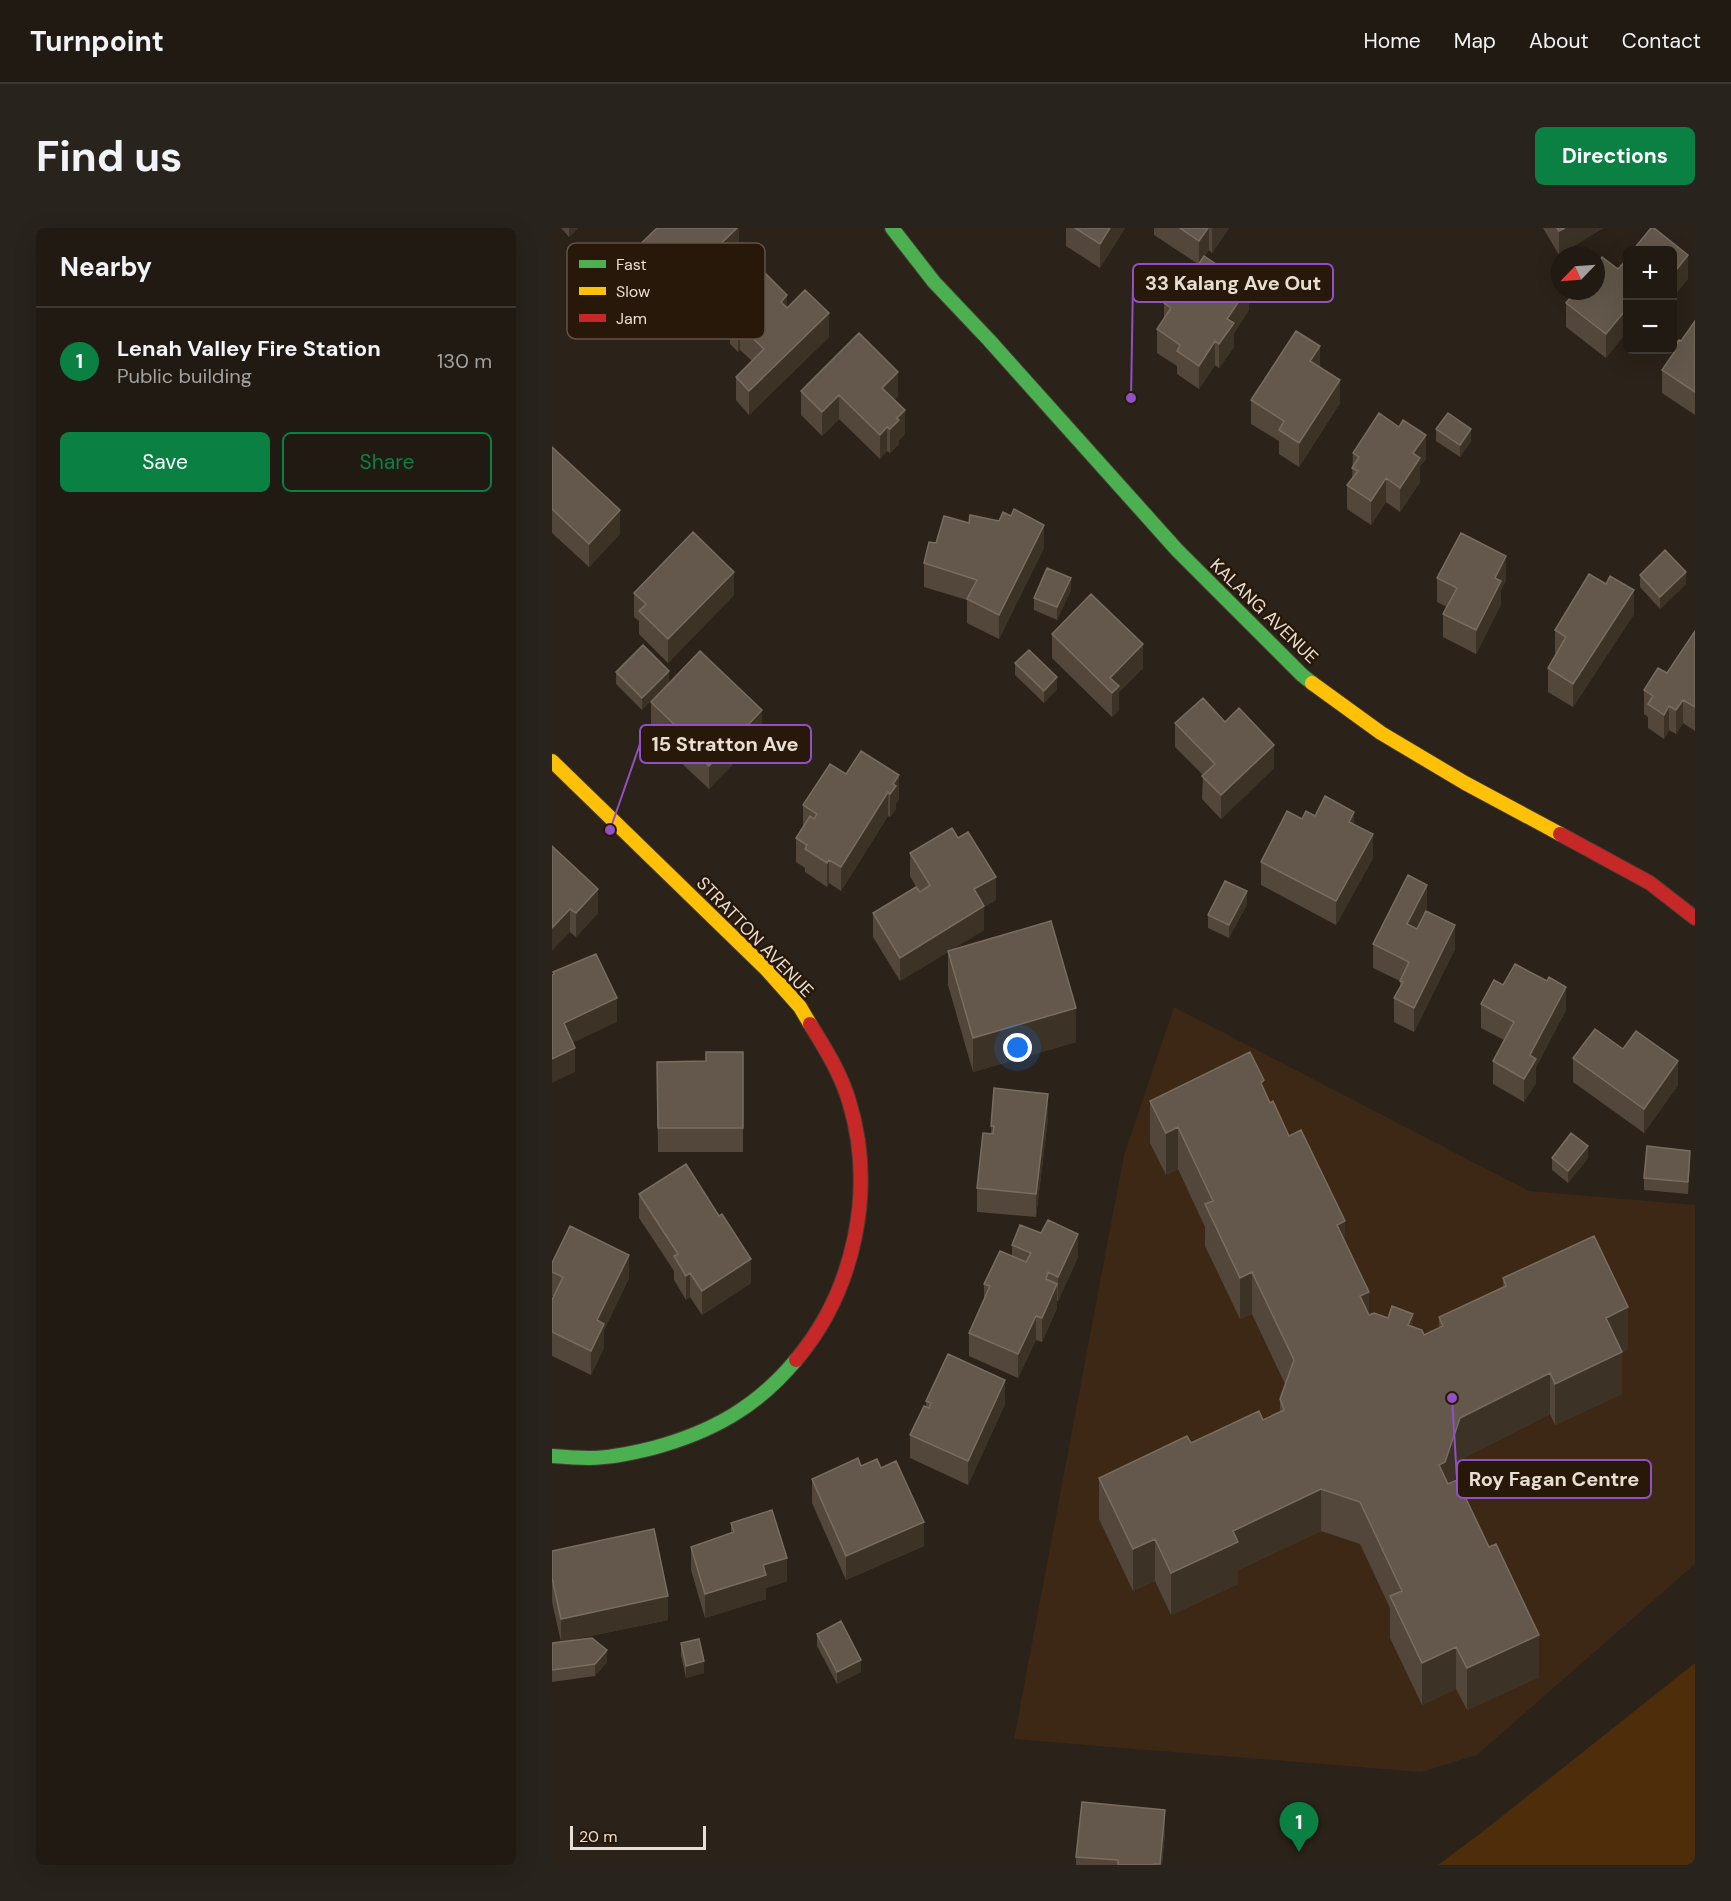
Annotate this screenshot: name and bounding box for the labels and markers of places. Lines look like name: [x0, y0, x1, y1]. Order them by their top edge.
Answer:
callout: 33 Kalang Ave Out: [1133, 264, 1333, 302]
callout: 15 Stratton Ave: [640, 725, 811, 763]
callout: Roy Fagan Centre: [1457, 1460, 1651, 1498]
pin: 1: [1280, 1802, 1318, 1852]

